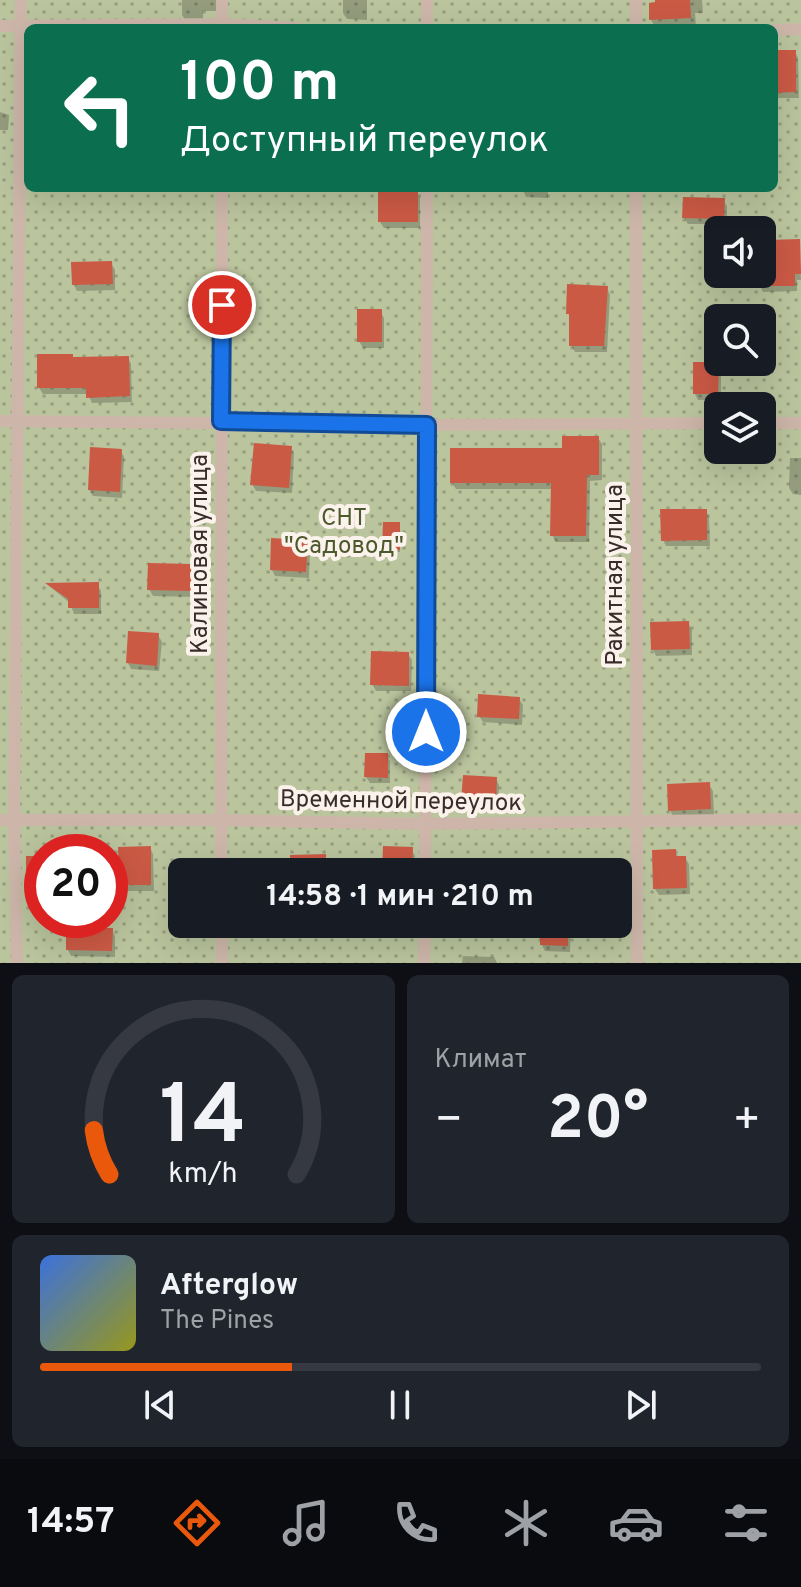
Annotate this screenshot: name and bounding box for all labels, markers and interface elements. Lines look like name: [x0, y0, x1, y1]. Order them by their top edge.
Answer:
text: 100 m: [180, 50, 339, 120]
icon: left: [48, 56, 152, 160]
text: Доступный переулок: [180, 119, 549, 165]
map controls: [704, 216, 776, 464]
button: sound: [704, 216, 776, 288]
pin: [188, 271, 256, 339]
icon: arrive: [200, 283, 244, 327]
button: search: [704, 304, 776, 376]
button: layers: [704, 392, 776, 464]
street label: Калиновая улица: [186, 454, 216, 654]
street label: Ракитная улица: [601, 484, 631, 666]
park label: СНТ "Садовод": [284, 504, 404, 562]
position arrow: [384, 690, 468, 774]
street label: Временной переулок: [280, 785, 522, 819]
speed limit sign: 20: [24, 834, 128, 938]
text: 14:58 · 1 мин · 210 m: [266, 879, 534, 916]
text: Климат: [435, 1044, 526, 1077]
text: 14: [160, 1068, 247, 1173]
text: 20°: [547, 1084, 648, 1160]
text: −: [435, 1094, 463, 1150]
text: +: [733, 1094, 761, 1150]
text: km/h: [169, 1157, 238, 1193]
text: Afterglow: [160, 1268, 298, 1305]
text: The Pines: [160, 1305, 274, 1338]
icon: previous: [138, 1383, 182, 1427]
icon: pause: [378, 1383, 422, 1427]
icon: next: [619, 1383, 663, 1427]
icon: directions: [169, 1495, 225, 1551]
icon: music: [278, 1495, 334, 1551]
icon: phone: [388, 1495, 444, 1551]
icon: climate: [498, 1495, 554, 1551]
icon: car: [608, 1495, 664, 1551]
icon: filters: [718, 1495, 774, 1551]
text: 14:57: [27, 1500, 115, 1546]

